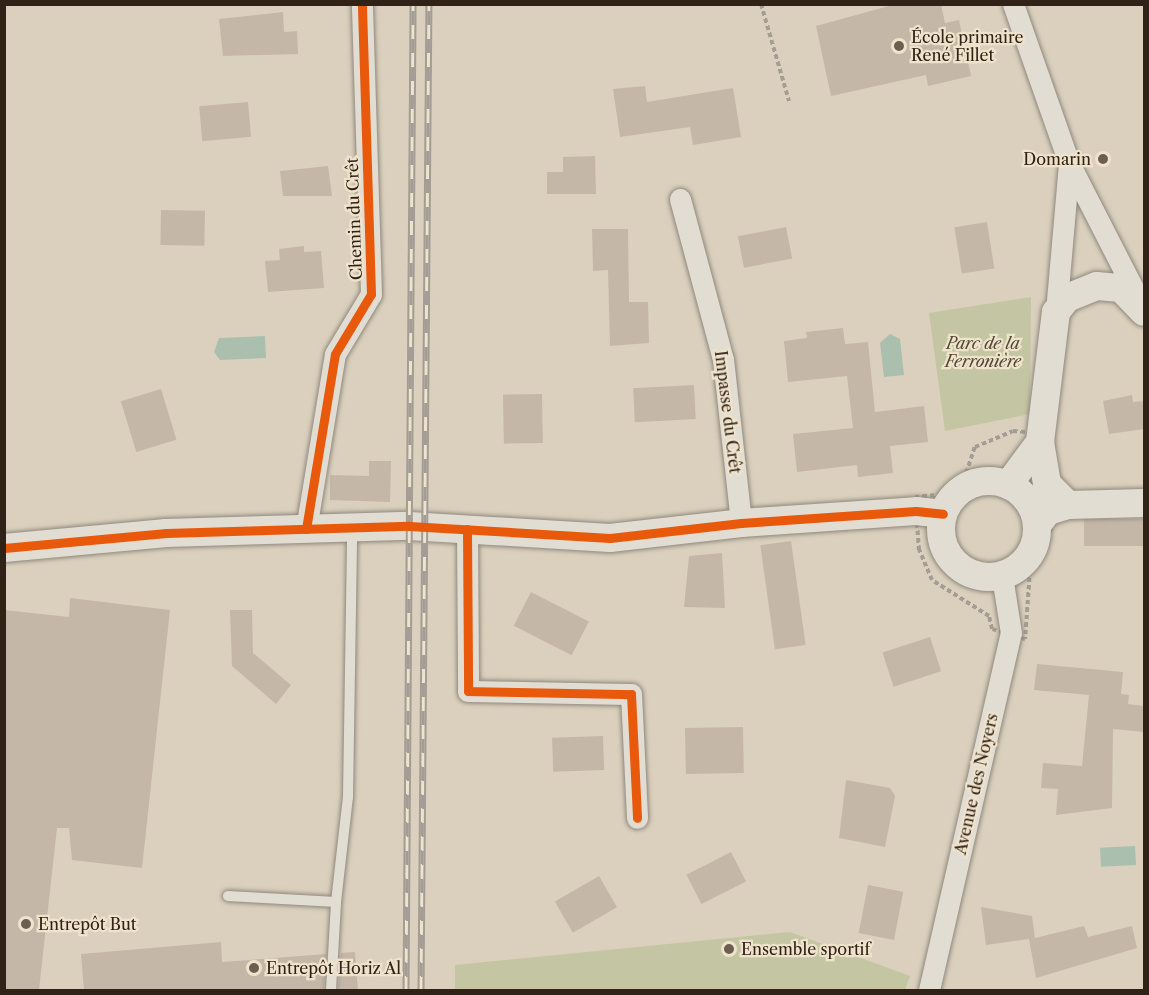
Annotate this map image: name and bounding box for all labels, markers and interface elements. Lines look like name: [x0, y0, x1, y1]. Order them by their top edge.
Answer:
place label: École primaire René Fillet: [911, 27, 1023, 65]
marker: École primaire René Fillet: [892, 39, 906, 53]
place label: Domarin: [1023, 149, 1091, 169]
marker: Domarin: [1096, 152, 1110, 166]
street label: Chemin du Crêt: [342, 157, 366, 281]
park label: Parc de la Ferronière: [945, 333, 1021, 371]
street label: Impasse du Crêt: [711, 349, 745, 475]
street label: Avenue des Noyers: [950, 712, 1002, 856]
place label: Entrepôt But: [38, 914, 136, 934]
marker: Entrepôt But: [19, 917, 33, 931]
place label: Ensemble sportif: [741, 939, 870, 959]
marker: Ensemble sportif: [722, 942, 736, 956]
place label: Entrepôt Horiz Al: [266, 958, 402, 978]
marker: Entrepôt Horiz Al: [247, 961, 261, 975]

